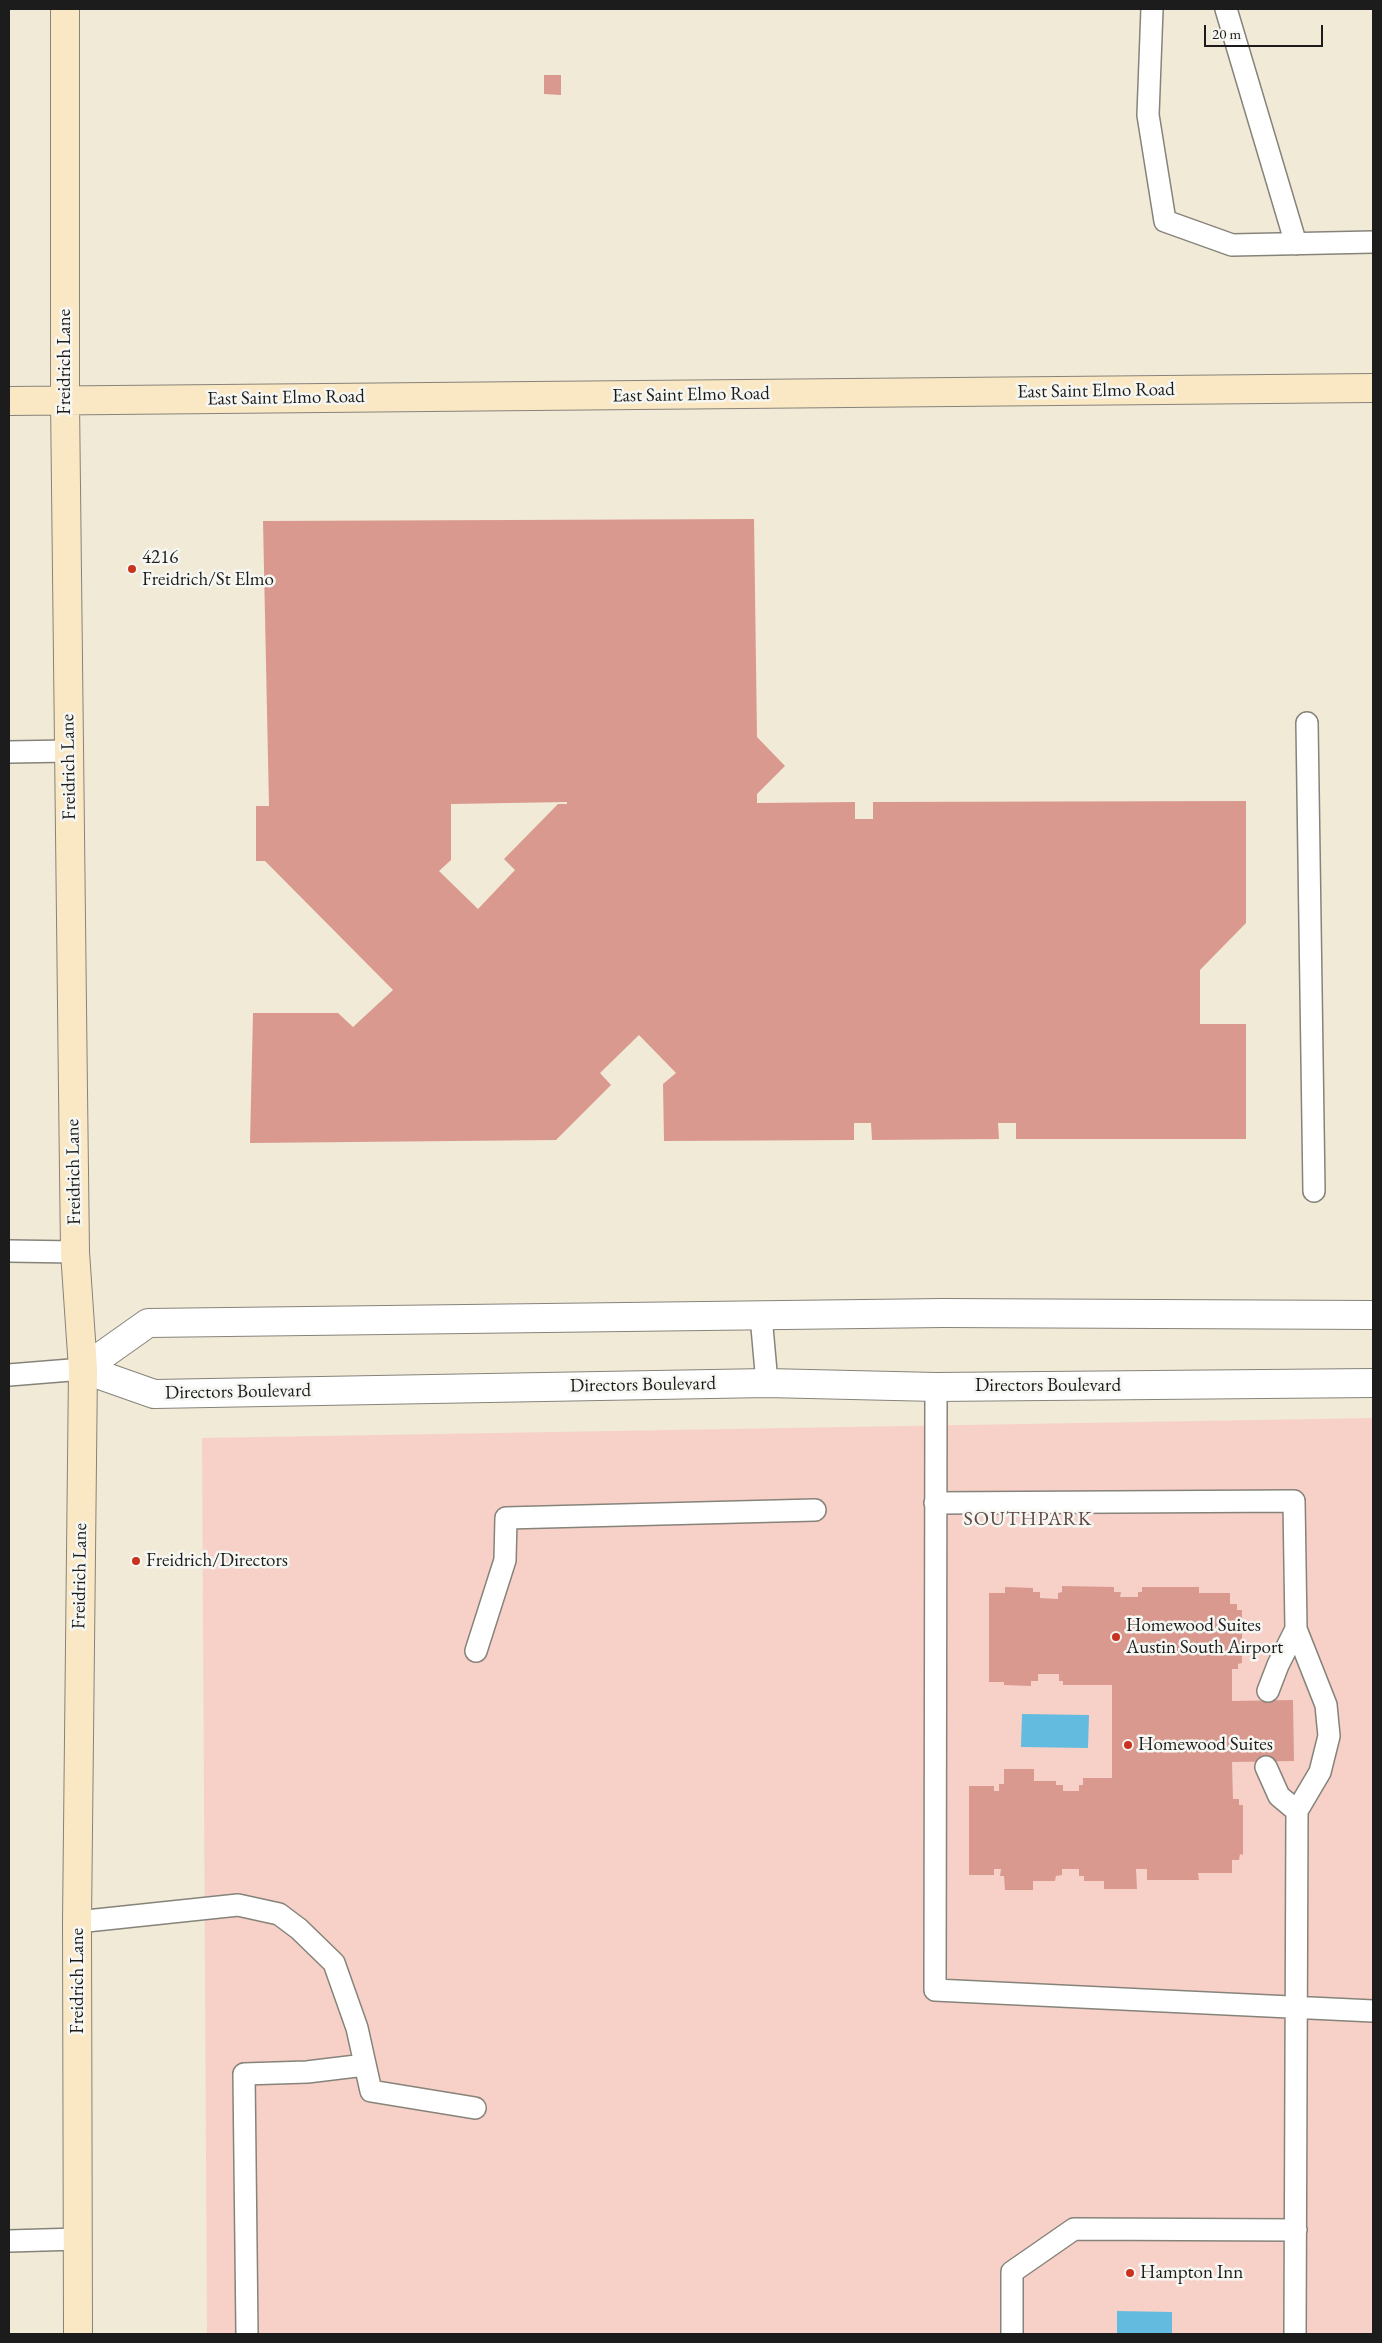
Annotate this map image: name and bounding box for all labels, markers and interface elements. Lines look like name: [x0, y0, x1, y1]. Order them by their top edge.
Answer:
scale bar: [1207, 15, 1326, 47]
text: 20 m: [1212, 24, 1241, 43]
street label: Freidrich Lane: [54, 309, 76, 415]
street label: East Saint Elmo Road: [1017, 378, 1175, 404]
street label: East Saint Elmo Road: [612, 382, 770, 408]
street label: East Saint Elmo Road: [207, 385, 365, 411]
place label: 4216 Freidrich/St Elmo: [142, 547, 274, 591]
marker: 4216 Freidrich/St Elmo: [126, 563, 138, 575]
street label: Freidrich Lane: [57, 714, 81, 820]
street label: Freidrich Lane: [62, 1119, 86, 1225]
street label: Directors Boulevard: [570, 1372, 716, 1398]
street label: Directors Boulevard: [975, 1375, 1121, 1397]
street label: Directors Boulevard: [165, 1379, 311, 1405]
district label: SOUTHPARK: [962, 1508, 1094, 1532]
street label: Freidrich Lane: [68, 1523, 92, 1629]
place label: Freidrich/Directors: [146, 1550, 288, 1572]
marker: Freidrich/Directors: [130, 1555, 142, 1567]
place label: Homewood Suites Austin South Airport: [1126, 1615, 1283, 1659]
marker: Homewood Suites Austin South Airport: [1110, 1631, 1122, 1643]
place label: Homewood Suites: [1138, 1734, 1273, 1756]
marker: Homewood Suites: [1122, 1739, 1134, 1751]
street label: Freidrich Lane: [67, 1928, 89, 2034]
place label: Hampton Inn: [1140, 2262, 1243, 2284]
marker: Hampton Inn: [1124, 2267, 1136, 2279]

